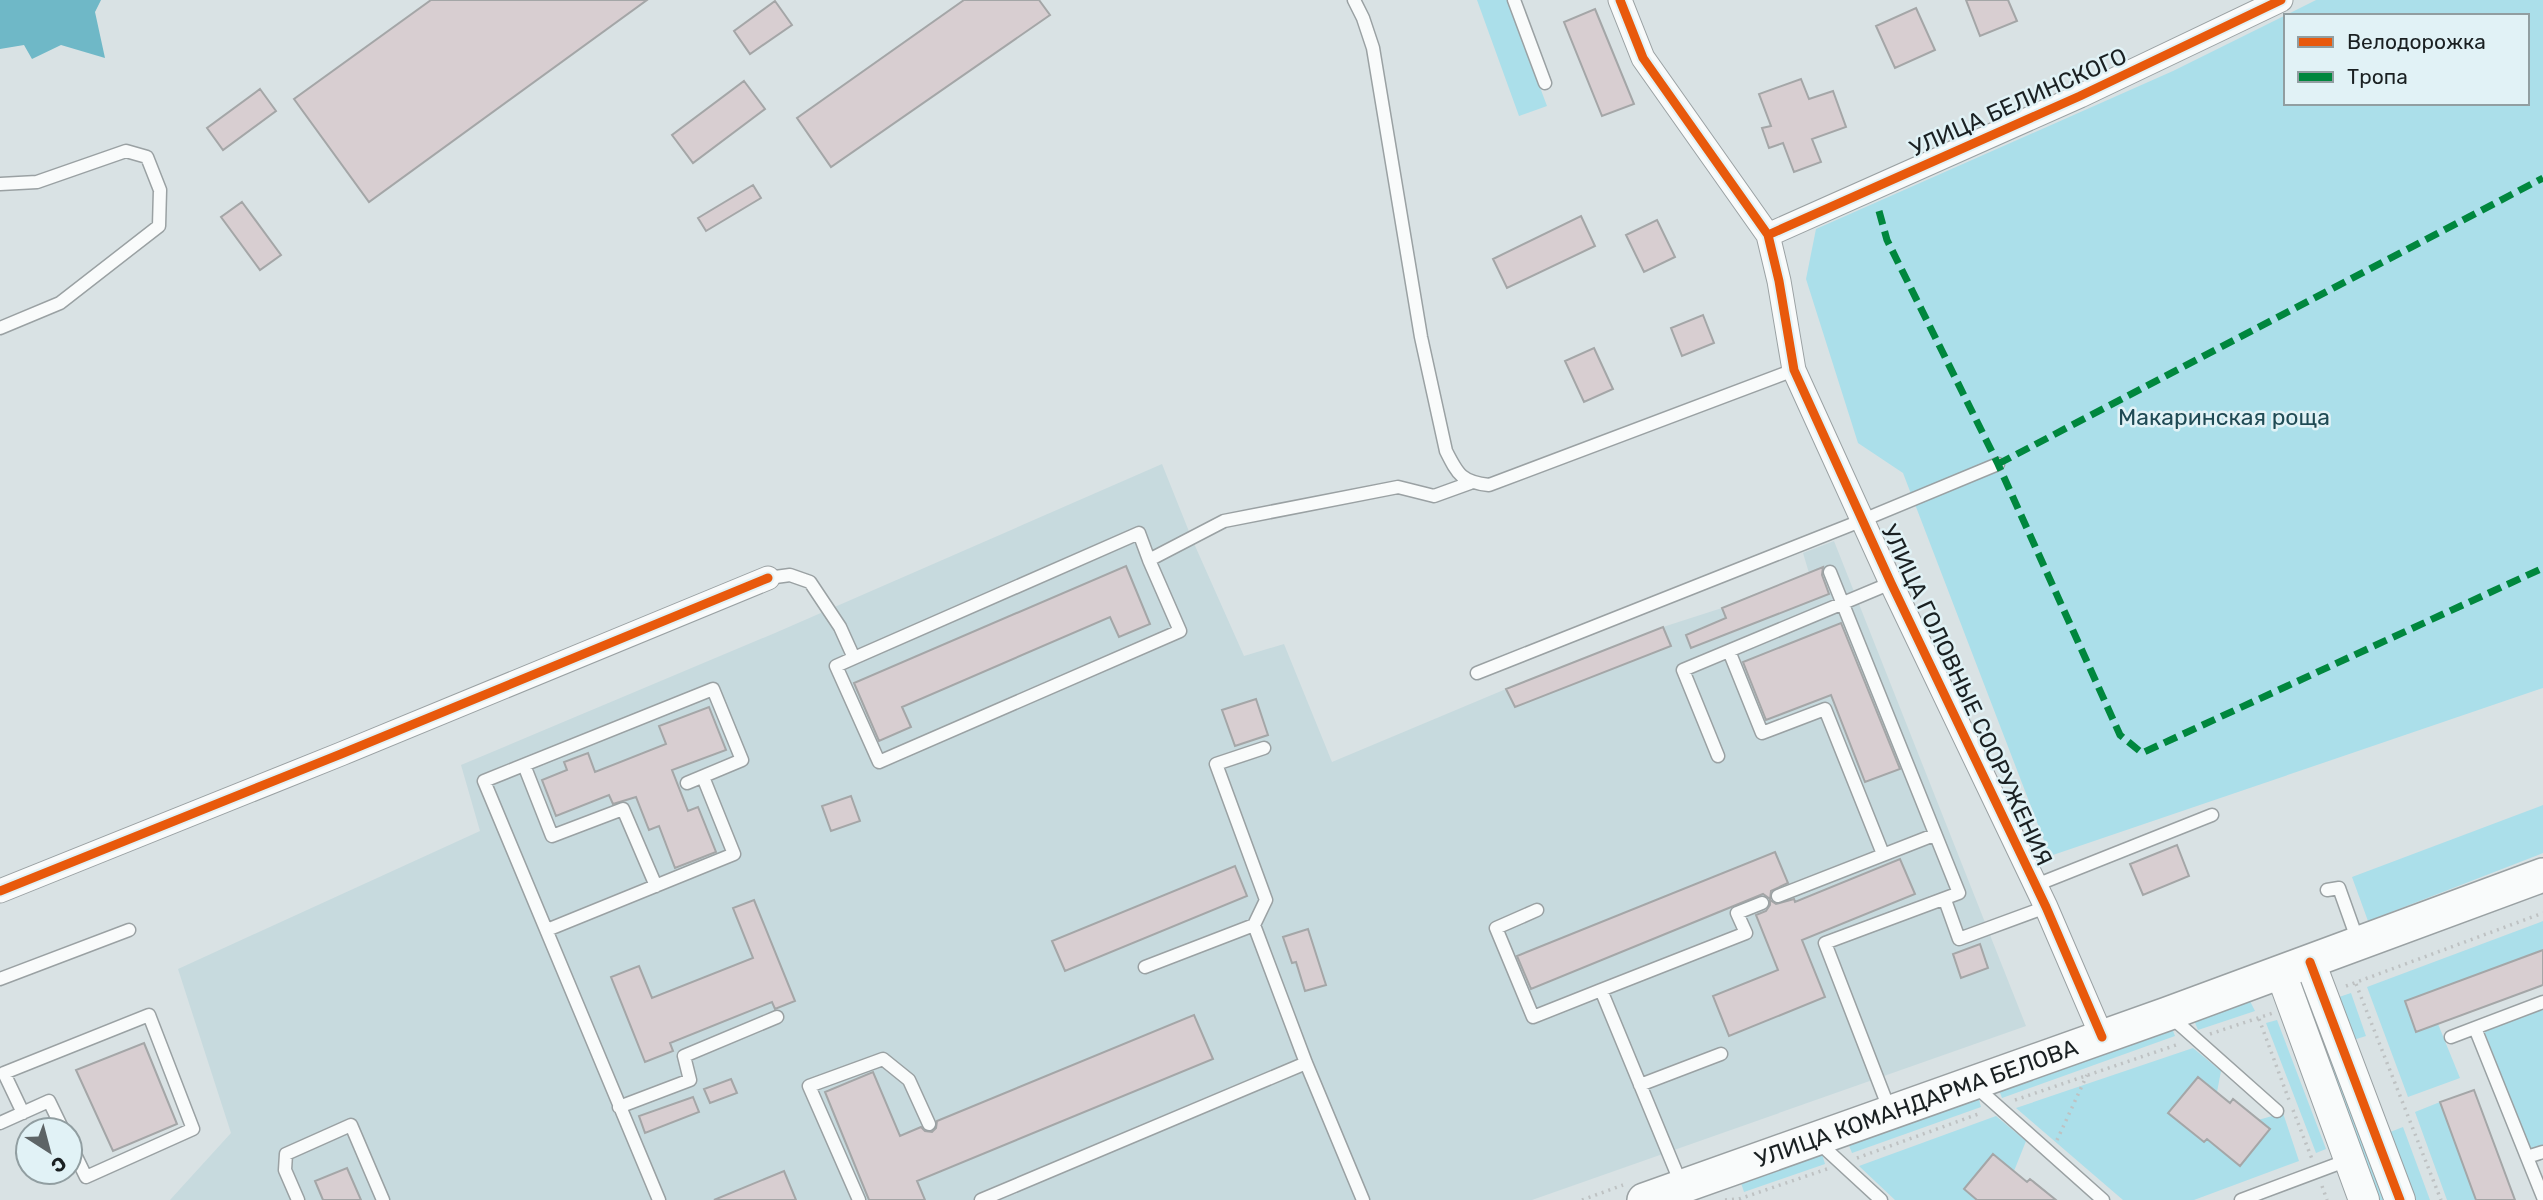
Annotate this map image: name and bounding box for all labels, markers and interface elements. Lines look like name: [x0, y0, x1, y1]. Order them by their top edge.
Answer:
legend: [2284, 14, 2529, 105]
text: Велодорожка: [2347, 29, 2486, 54]
street label: УЛИЦА БЕЛИНСКОГО: [1905, 42, 2131, 162]
text: Тропа: [2347, 64, 2408, 89]
park label: Макаринская роща: [2118, 403, 2330, 431]
street label: УЛИЦА ГОЛОВНЫЕ СООРУЖЕНИЯ: [1875, 520, 2059, 870]
street label: УЛИЦА КОМАНДАРМА БЕЛОВА: [1751, 1033, 2082, 1173]
north arrow: [14, 1116, 84, 1186]
text: С: [47, 1151, 71, 1178]

